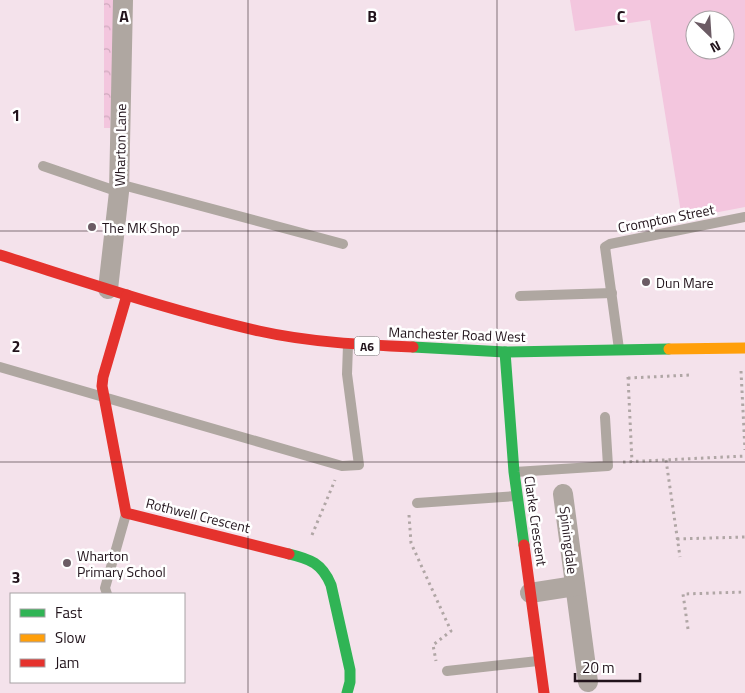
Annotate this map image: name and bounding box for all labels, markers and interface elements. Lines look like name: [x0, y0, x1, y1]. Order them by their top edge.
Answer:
text: A: [119, 4, 129, 28]
text: B: [367, 4, 377, 28]
text: C: [617, 4, 626, 28]
north arrow: [685, 10, 735, 60]
text: N: [707, 36, 725, 59]
text: 1: [12, 103, 20, 127]
street label: Wharton Lane: [109, 103, 131, 187]
street label: Crompton Street: [616, 198, 716, 238]
place label: The MK Shop: [102, 217, 180, 238]
marker: The MK Shop: [86, 221, 98, 233]
place label: Dun Mare: [656, 272, 714, 293]
marker: Dun Mare: [640, 276, 652, 288]
street label: Manchester Road West: [388, 321, 526, 347]
text: 2: [12, 334, 20, 358]
road number: A6: [354, 336, 380, 356]
street label: Clarke Crescent: [519, 475, 553, 567]
street label: Rothwell Crescent: [144, 492, 252, 538]
street label: Spiningdale: [554, 505, 584, 575]
place label: Wharton Primary School: [77, 545, 166, 582]
marker: Wharton Primary School: [61, 557, 73, 569]
text: 3: [12, 565, 20, 589]
legend: [10, 593, 185, 683]
text: Fast: [55, 601, 83, 624]
text: Slow: [55, 626, 86, 649]
scale bar: [575, 650, 640, 682]
text: Jam: [55, 651, 79, 674]
text: 20 m: [582, 656, 615, 679]

